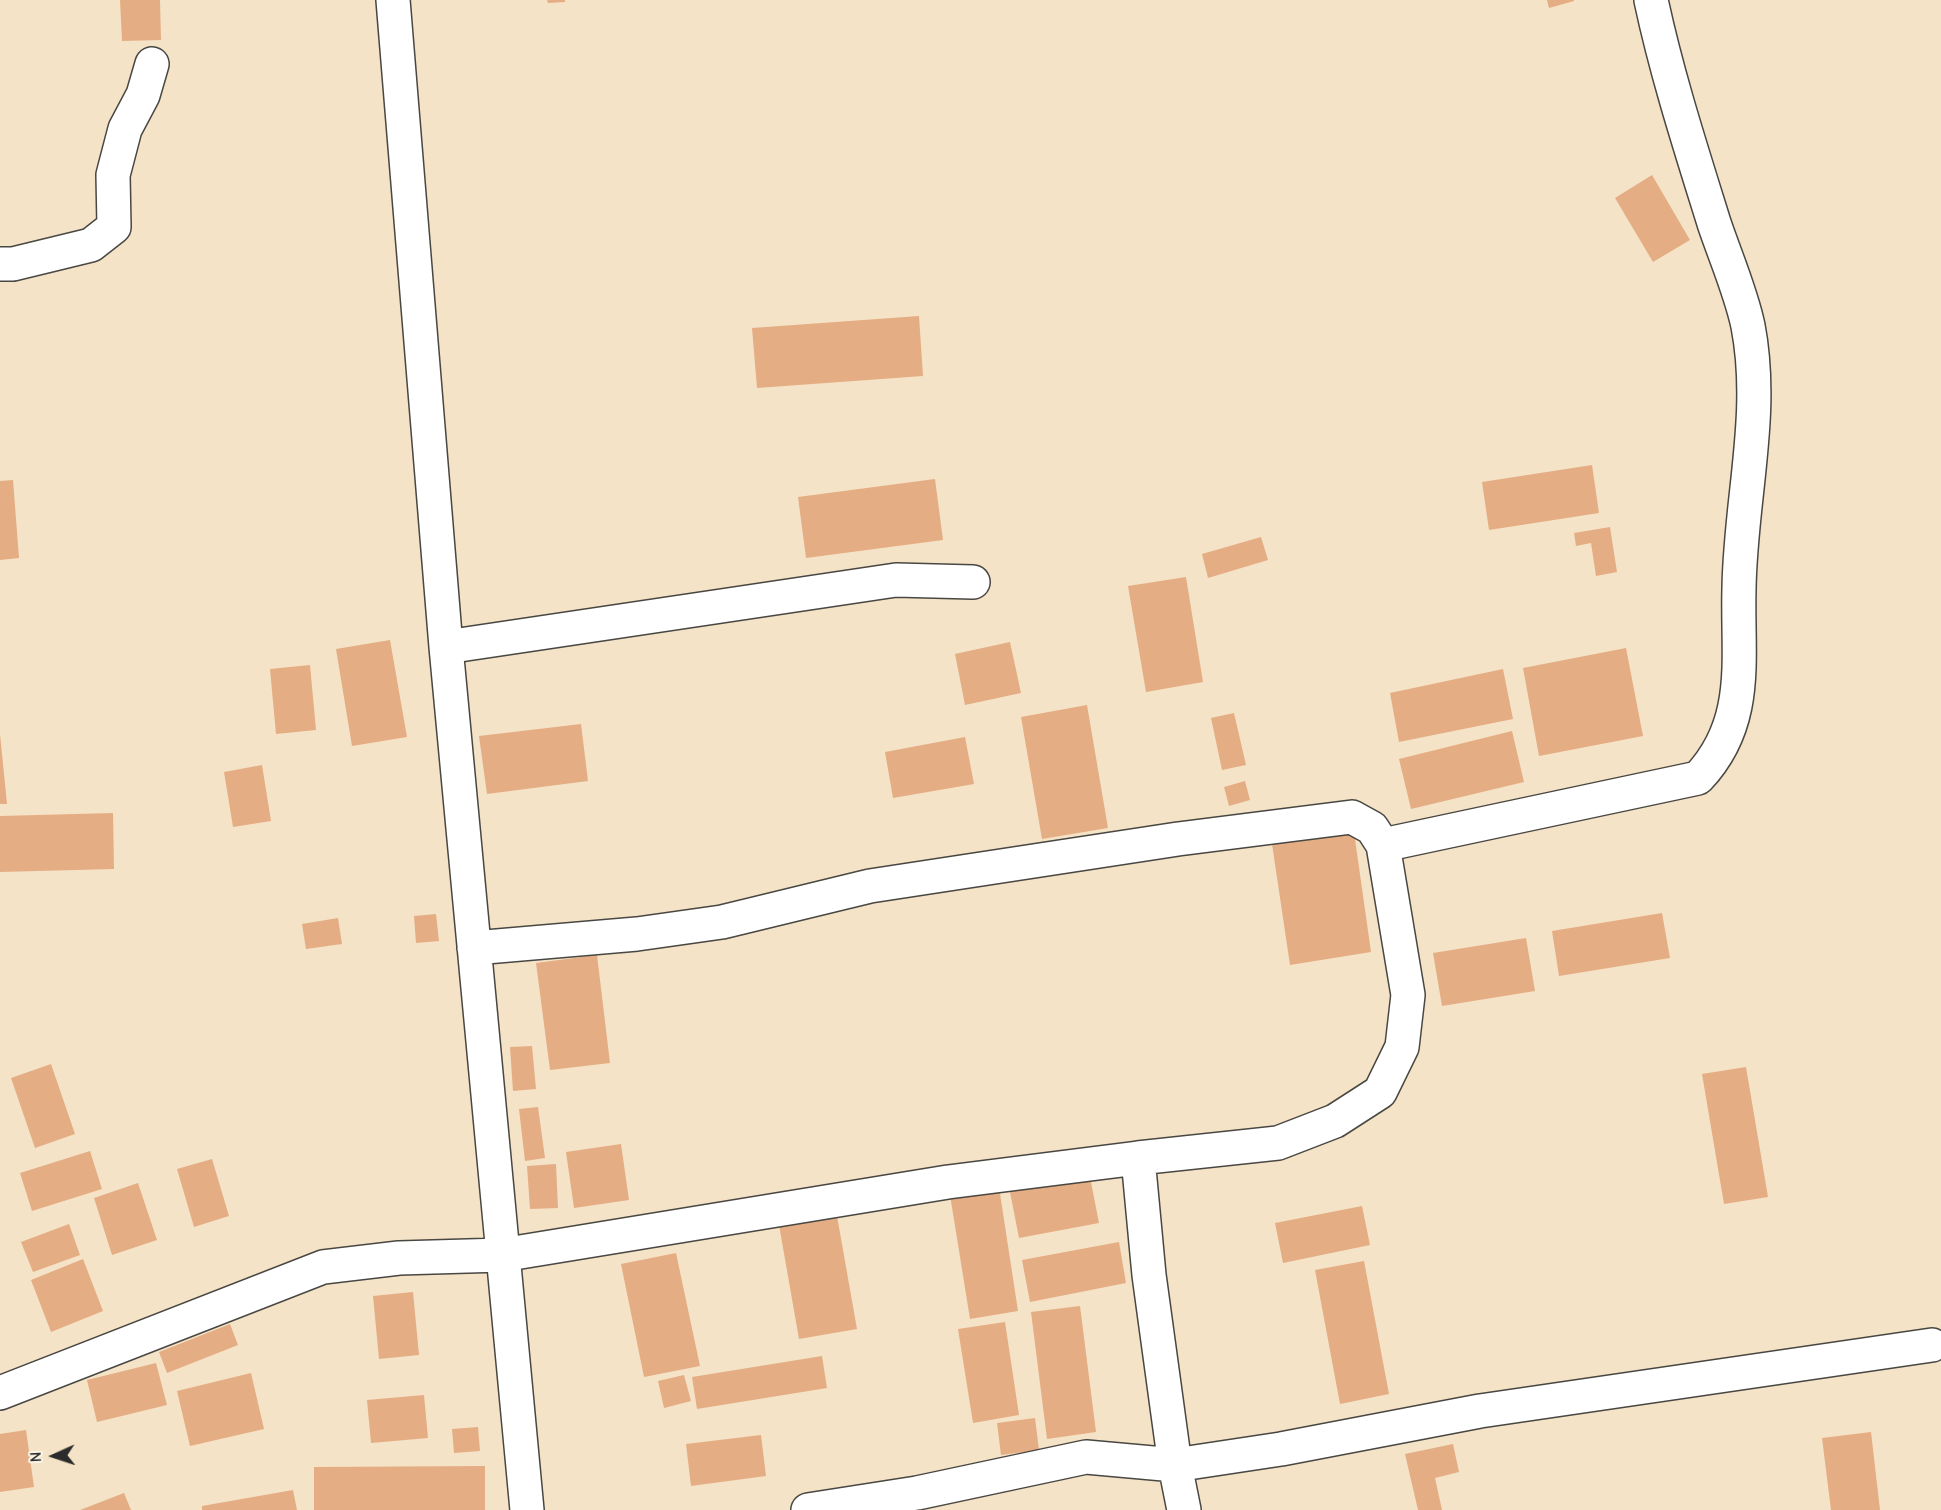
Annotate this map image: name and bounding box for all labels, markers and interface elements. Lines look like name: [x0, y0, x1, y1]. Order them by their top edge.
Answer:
north arrow: [24, 1426, 84, 1486]
text: N: [27, 1451, 45, 1463]

